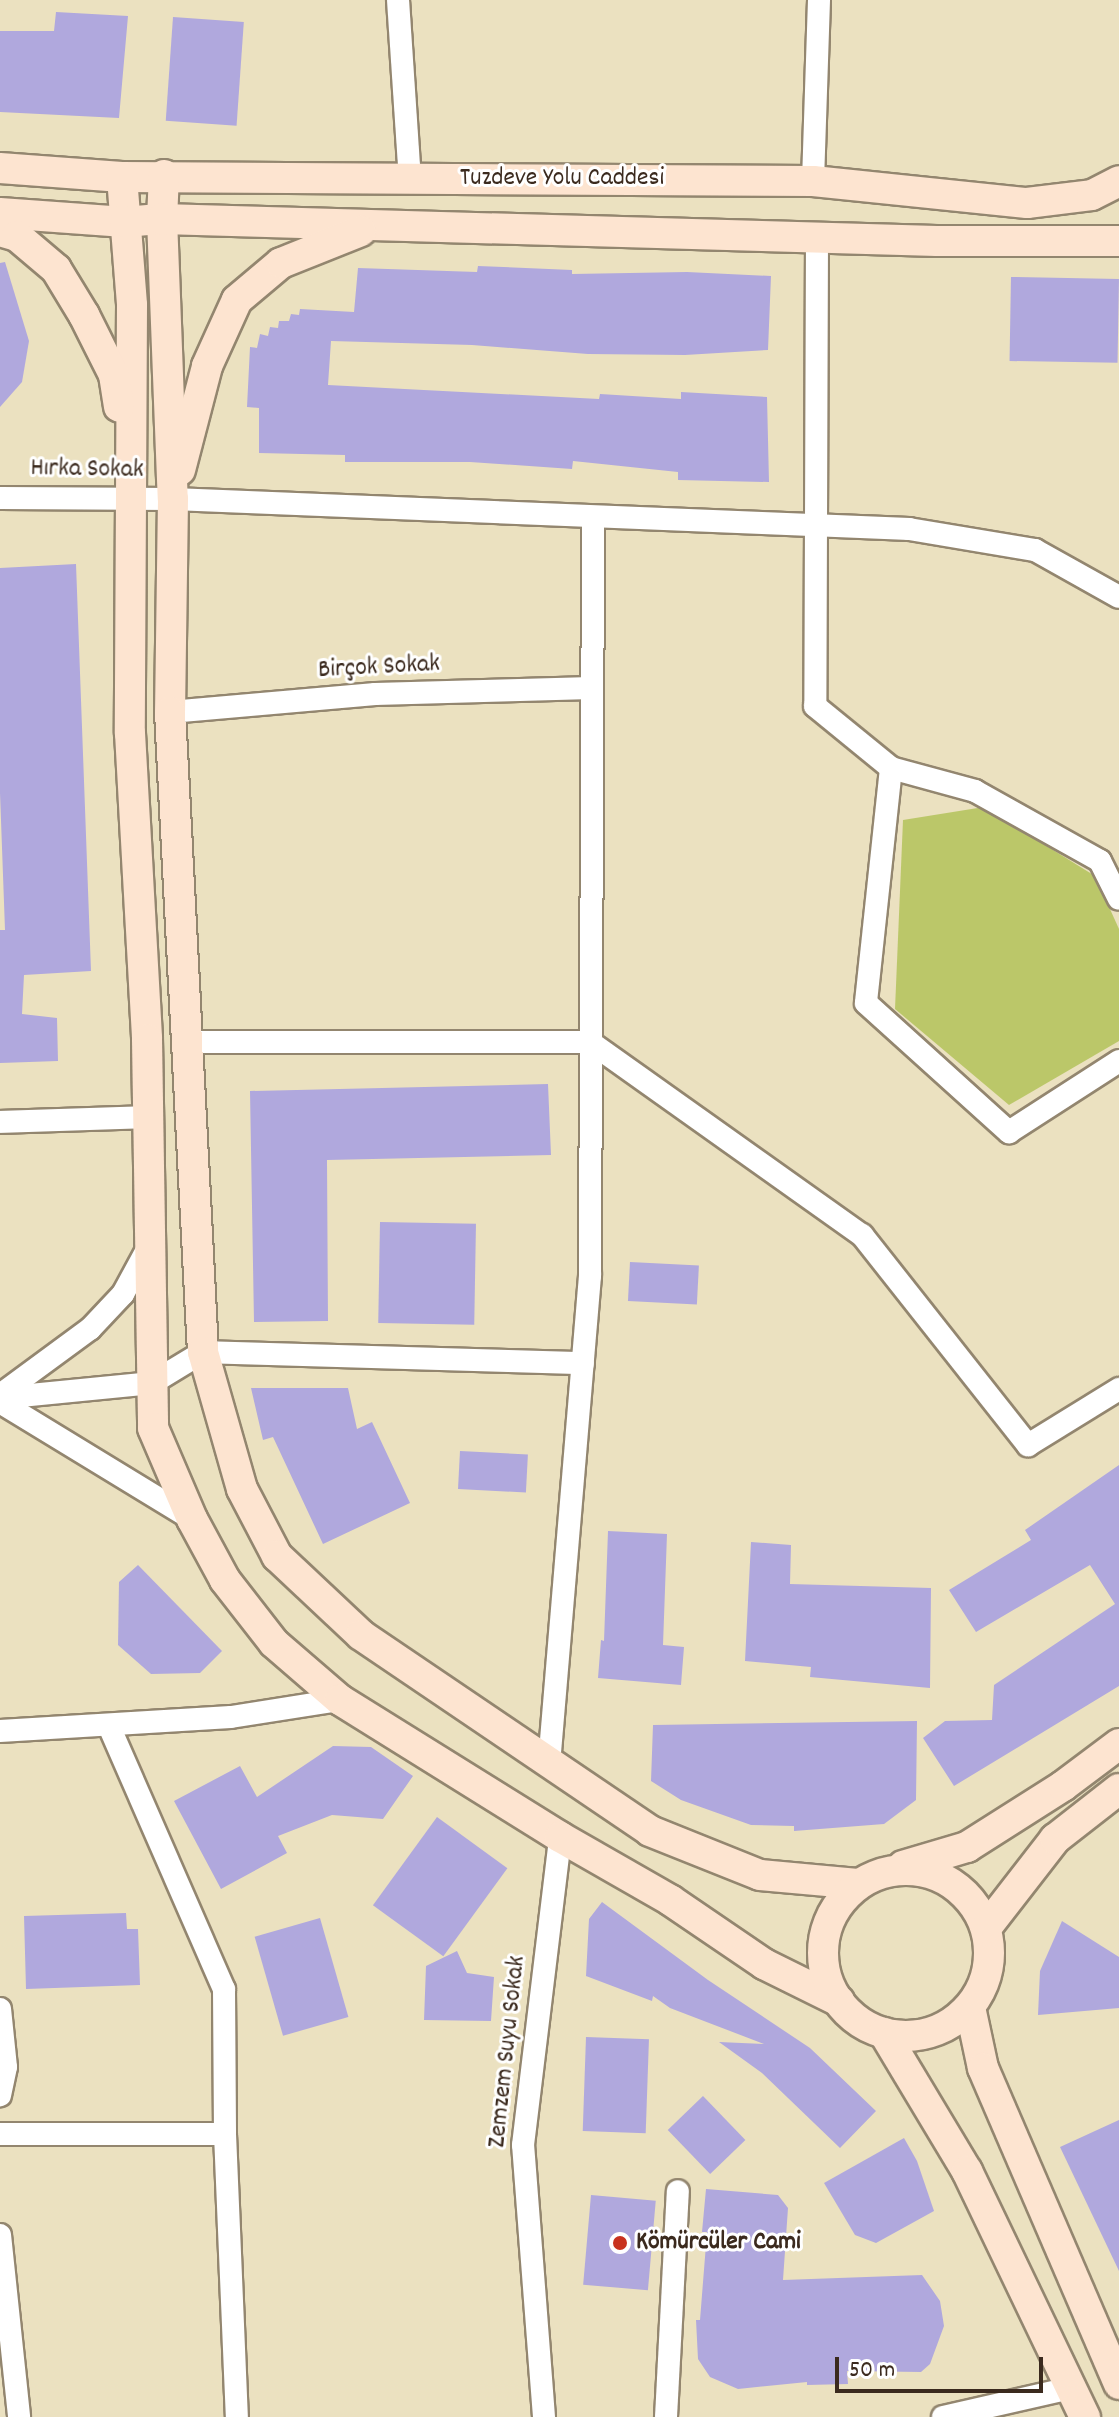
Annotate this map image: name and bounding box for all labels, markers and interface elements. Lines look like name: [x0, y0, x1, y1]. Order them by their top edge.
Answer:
street label: Tuzdeve Yolu Caddesi: [460, 163, 664, 195]
street label: Hırka Sokak: [30, 453, 144, 487]
street label: Birçok Sokak: [317, 649, 441, 687]
street label: Zemzem Suyu Sokak: [482, 1954, 534, 2150]
place label: Kömürcüler Cami: [636, 2227, 801, 2259]
marker: Kömürcüler Cami: [611, 2234, 629, 2252]
scale bar: [839, 2341, 1047, 2391]
text: 50 m: [849, 2354, 895, 2388]

